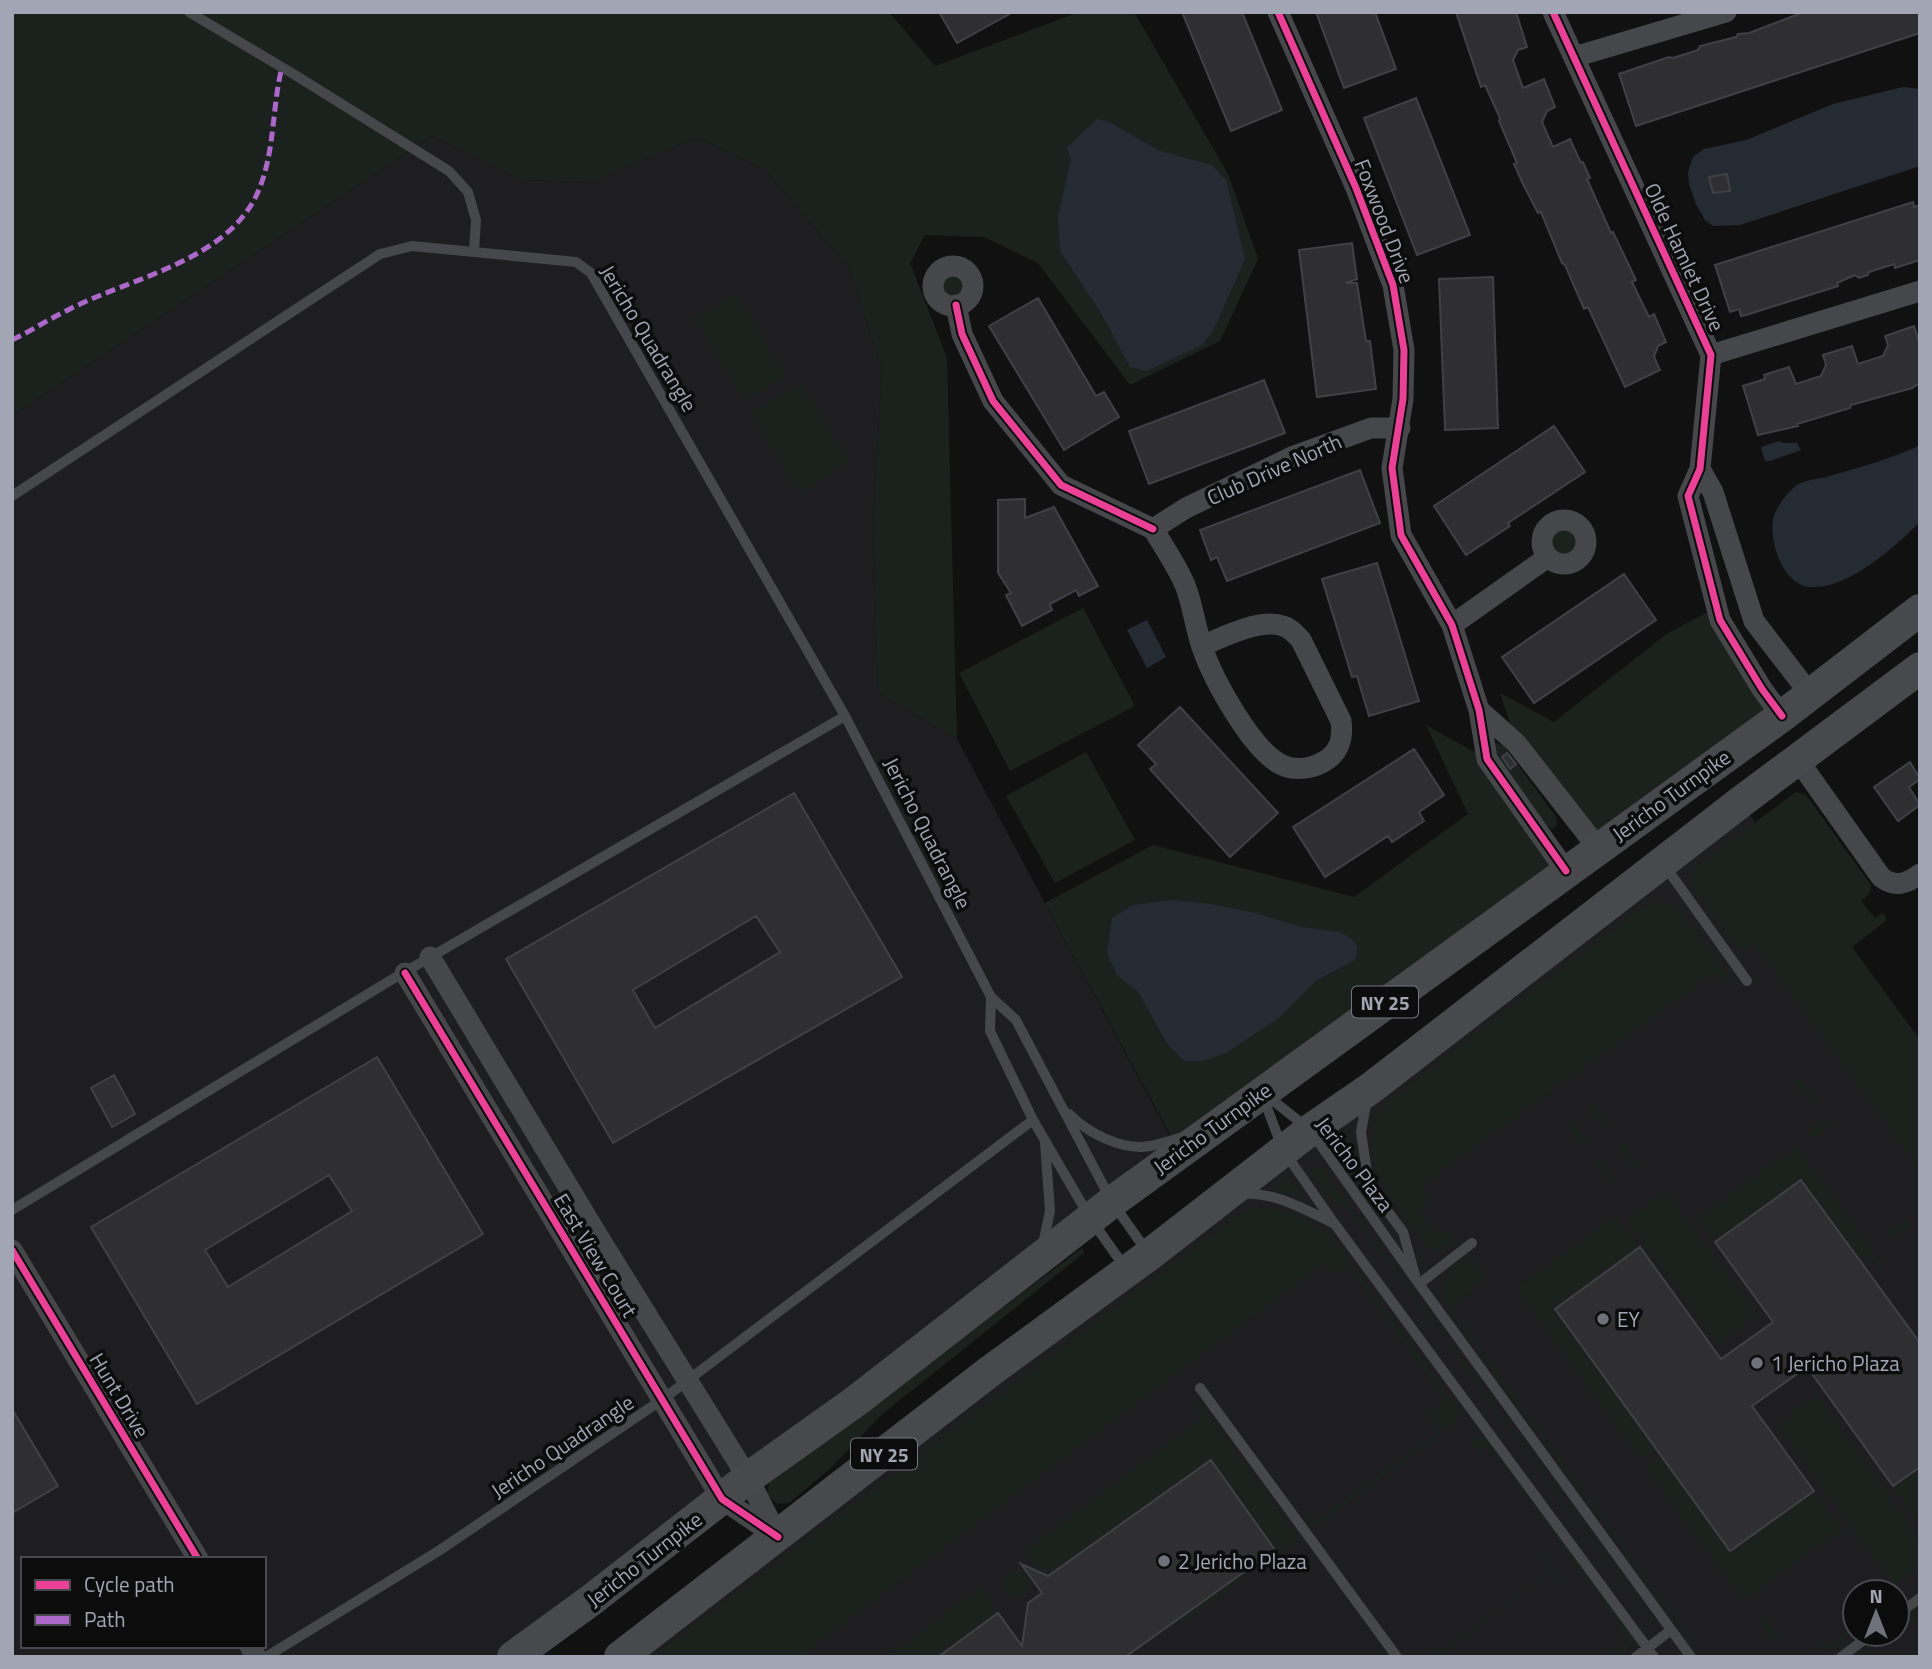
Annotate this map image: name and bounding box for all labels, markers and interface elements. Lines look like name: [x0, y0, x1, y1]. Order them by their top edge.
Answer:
street label: Foxwood Drive: [1347, 154, 1423, 288]
street label: Olde Hamlet Drive: [1637, 177, 1733, 337]
street label: Jericho Quadrangle: [592, 258, 706, 418]
street label: Club Drive North: [1201, 425, 1347, 513]
street label: Jericho Turnpike: [1605, 741, 1737, 849]
street label: Jericho Quadrangle: [876, 752, 980, 914]
road number: NY 25: [1352, 986, 1418, 1018]
street label: Jericho Turnpike: [1146, 1074, 1278, 1182]
street label: Jericho Plaza: [1308, 1109, 1402, 1219]
street label: East View Court: [546, 1187, 646, 1324]
place label: EY: [1617, 1303, 1641, 1335]
marker: EY: [1595, 1311, 1611, 1327]
street label: Hunt Drive: [82, 1346, 158, 1444]
place label: 1 Jericho Plaza: [1771, 1347, 1900, 1379]
marker: 1 Jericho Plaza: [1749, 1355, 1765, 1371]
street label: Jericho Quadrangle: [484, 1386, 640, 1506]
road number: NY 25: [851, 1438, 917, 1470]
street label: Jericho Turnpike: [579, 1503, 709, 1615]
place label: 2 Jericho Plaza: [1178, 1545, 1307, 1577]
marker: 2 Jericho Plaza: [1156, 1553, 1172, 1569]
legend: [21, 1557, 266, 1648]
text: Cycle path: [84, 1568, 175, 1600]
north arrow: [1841, 1578, 1911, 1648]
text: N: [1869, 1581, 1883, 1610]
text: Path: [84, 1603, 126, 1635]

